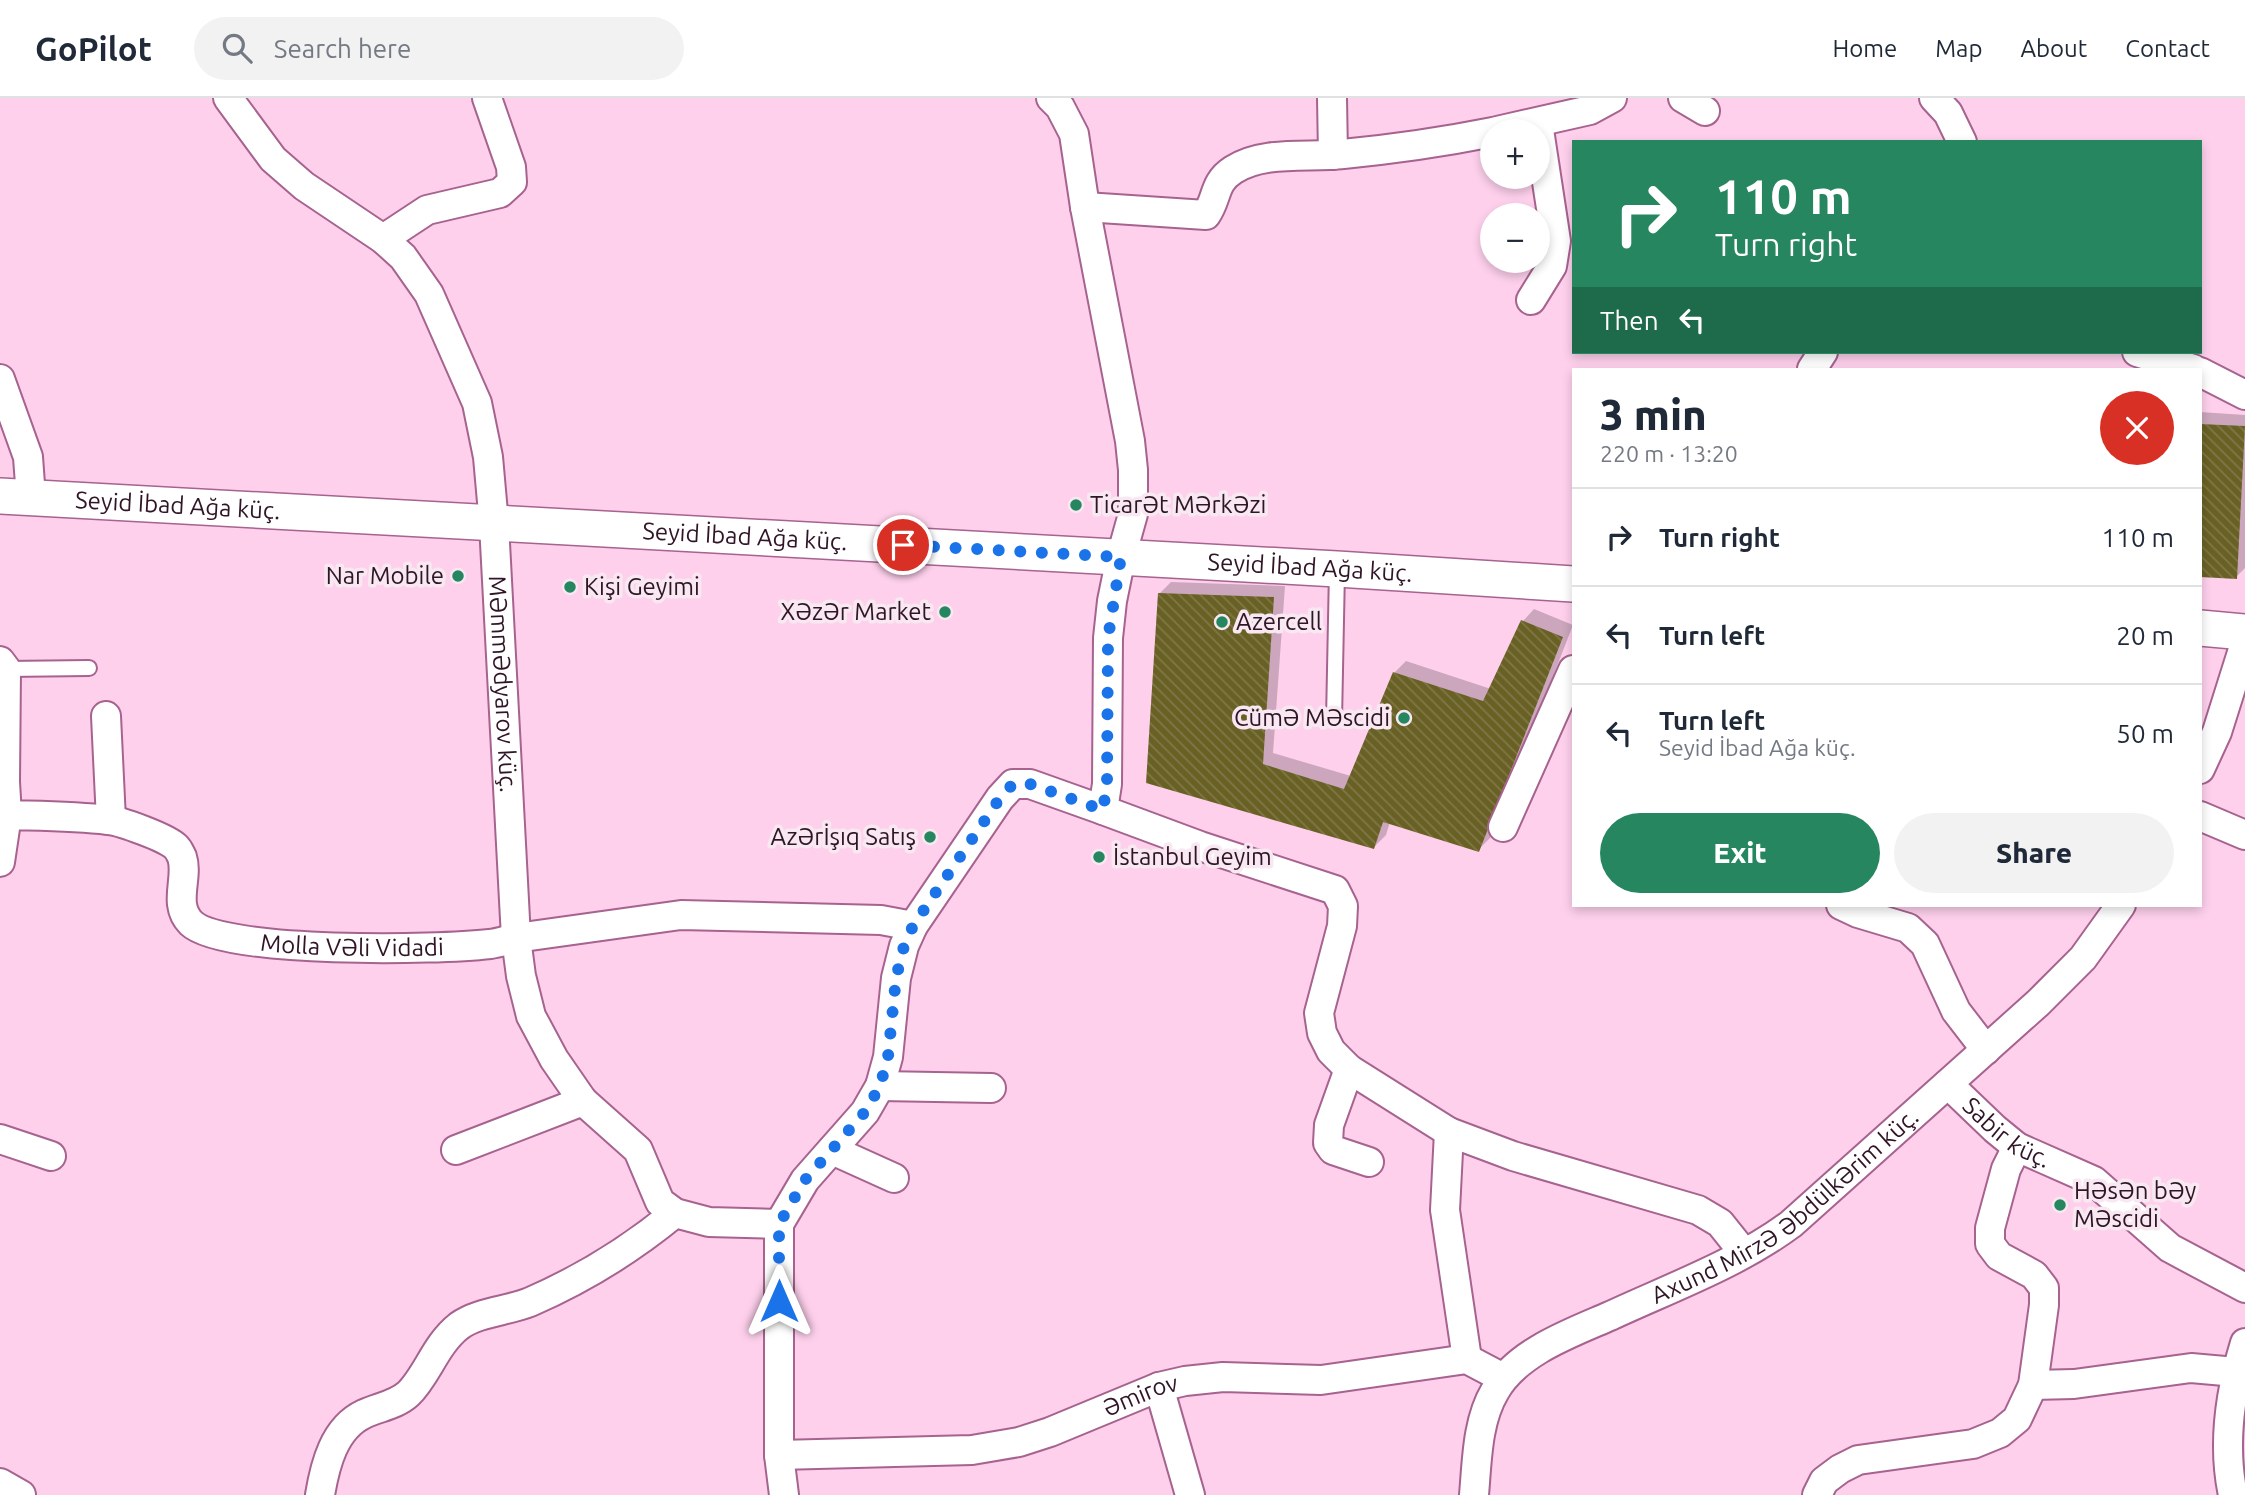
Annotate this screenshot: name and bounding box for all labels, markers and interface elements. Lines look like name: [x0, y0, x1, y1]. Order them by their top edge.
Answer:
search box: [194, 17, 684, 80]
icon: search: [218, 29, 256, 67]
text: GoPilot: [35, 30, 152, 67]
text: Search here: [274, 34, 411, 63]
text: Home: [1832, 35, 1897, 62]
text: Map: [1935, 35, 1982, 62]
text: About: [2020, 35, 2087, 62]
text: Contact: [2125, 35, 2210, 62]
map controls: [1480, 119, 1550, 273]
button: +: [1480, 119, 1550, 189]
icon: right: [1600, 168, 1691, 259]
text: 110 m: [1715, 168, 1852, 223]
button: −: [1480, 203, 1550, 273]
text: Turn right: [1715, 226, 1857, 262]
icon: left: [1673, 301, 1711, 339]
text: Then: [1600, 306, 1659, 335]
text: 3 min: [1600, 391, 1707, 438]
button: close: [2100, 391, 2174, 465]
text: 220 m · 13:20: [1600, 441, 1738, 466]
street label: Seyid İbad Ağa küç.: [75, 486, 281, 524]
place label: Ticarət Mərkəzi: [1090, 491, 1266, 518]
marker: Ticarət Mərkəzi: [1068, 497, 1084, 513]
pin: [873, 515, 933, 575]
street label: Seyid İbad Ağa küç.: [642, 517, 848, 555]
icon: right: [1600, 518, 1638, 556]
text: Turn right: [1659, 523, 1780, 552]
text: 110 m: [2102, 523, 2174, 552]
icon: arrive: [884, 526, 922, 564]
street label: Seyid İbad Ağa küç.: [1207, 548, 1413, 587]
place label: Nar Mobile: [326, 562, 444, 589]
marker: Nar Mobile: [450, 568, 466, 584]
place label: Kişi Geyimi: [584, 573, 700, 600]
street label: Məmmədyarov küç.: [484, 575, 522, 793]
marker: Kişi Geyimi: [562, 579, 578, 595]
place label: Xəzər Market: [781, 598, 932, 625]
marker: Xəzər Market: [937, 604, 953, 620]
place label: Azercell: [1236, 608, 1322, 635]
marker: Azercell: [1214, 614, 1230, 630]
icon: left: [1600, 616, 1638, 654]
text: Turn left: [1659, 621, 1765, 650]
text: 20 m: [2116, 621, 2174, 650]
place label: Cümə Məscidi: [1234, 704, 1390, 731]
text: Turn left: [1659, 706, 1765, 735]
marker: Cümə Məscidi: [1396, 710, 1412, 726]
icon: left: [1600, 714, 1638, 752]
text: 50 m: [2116, 719, 2174, 748]
text: Seyid İbad Ağa küç.: [1659, 735, 1856, 760]
button: Exit: [1600, 813, 1880, 893]
button: Share: [1894, 813, 2174, 893]
place label: Azərİşıq Satış: [771, 823, 916, 850]
marker: Azərİşıq Satış: [922, 829, 938, 845]
place label: İstanbul Geyim: [1113, 843, 1272, 870]
marker: İstanbul Geyim: [1091, 849, 1107, 865]
street label: Molla Vəli Vidadi: [259, 929, 444, 961]
street label: Sabir küç.: [1958, 1092, 2055, 1173]
street label: Axund Mirzə Əbdülkərim küç.: [1647, 1103, 1923, 1309]
place label: Həsən bəy Məscidi: [2074, 1177, 2197, 1232]
marker: Həsən bəy Məscidi: [2052, 1197, 2068, 1213]
position arrow: [742, 1264, 816, 1338]
street label: Əmirov: [1099, 1369, 1181, 1422]

